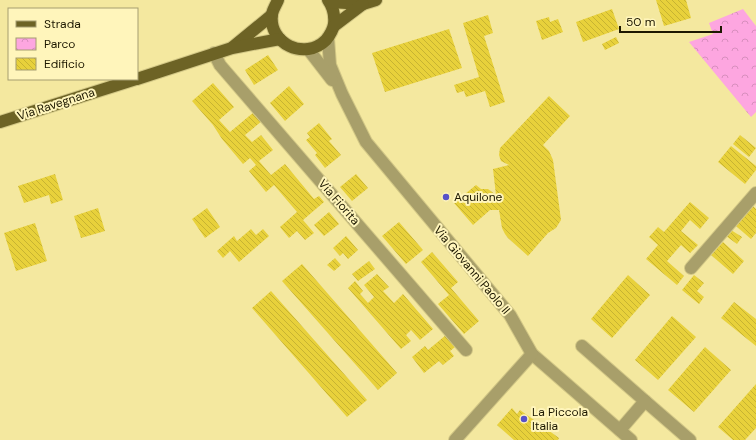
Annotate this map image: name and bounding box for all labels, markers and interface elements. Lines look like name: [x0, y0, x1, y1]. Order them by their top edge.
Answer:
legend: [8, 8, 138, 80]
scale bar: [620, 8, 721, 34]
text: 50 m: [626, 14, 655, 30]
text: Strada: [44, 16, 81, 32]
text: Parco: [44, 36, 75, 52]
text: Edificio: [44, 56, 85, 72]
street label: Via Ravegnana: [15, 84, 97, 124]
street label: Via Fiorita: [315, 176, 363, 228]
place label: Aquilone: [454, 189, 503, 205]
marker: Aquilone: [441, 192, 451, 202]
street label: Via Giovanni Paolo II: [430, 222, 514, 318]
place label: La Piccola Italia: [532, 404, 588, 434]
marker: La Piccola Italia: [519, 414, 529, 424]

